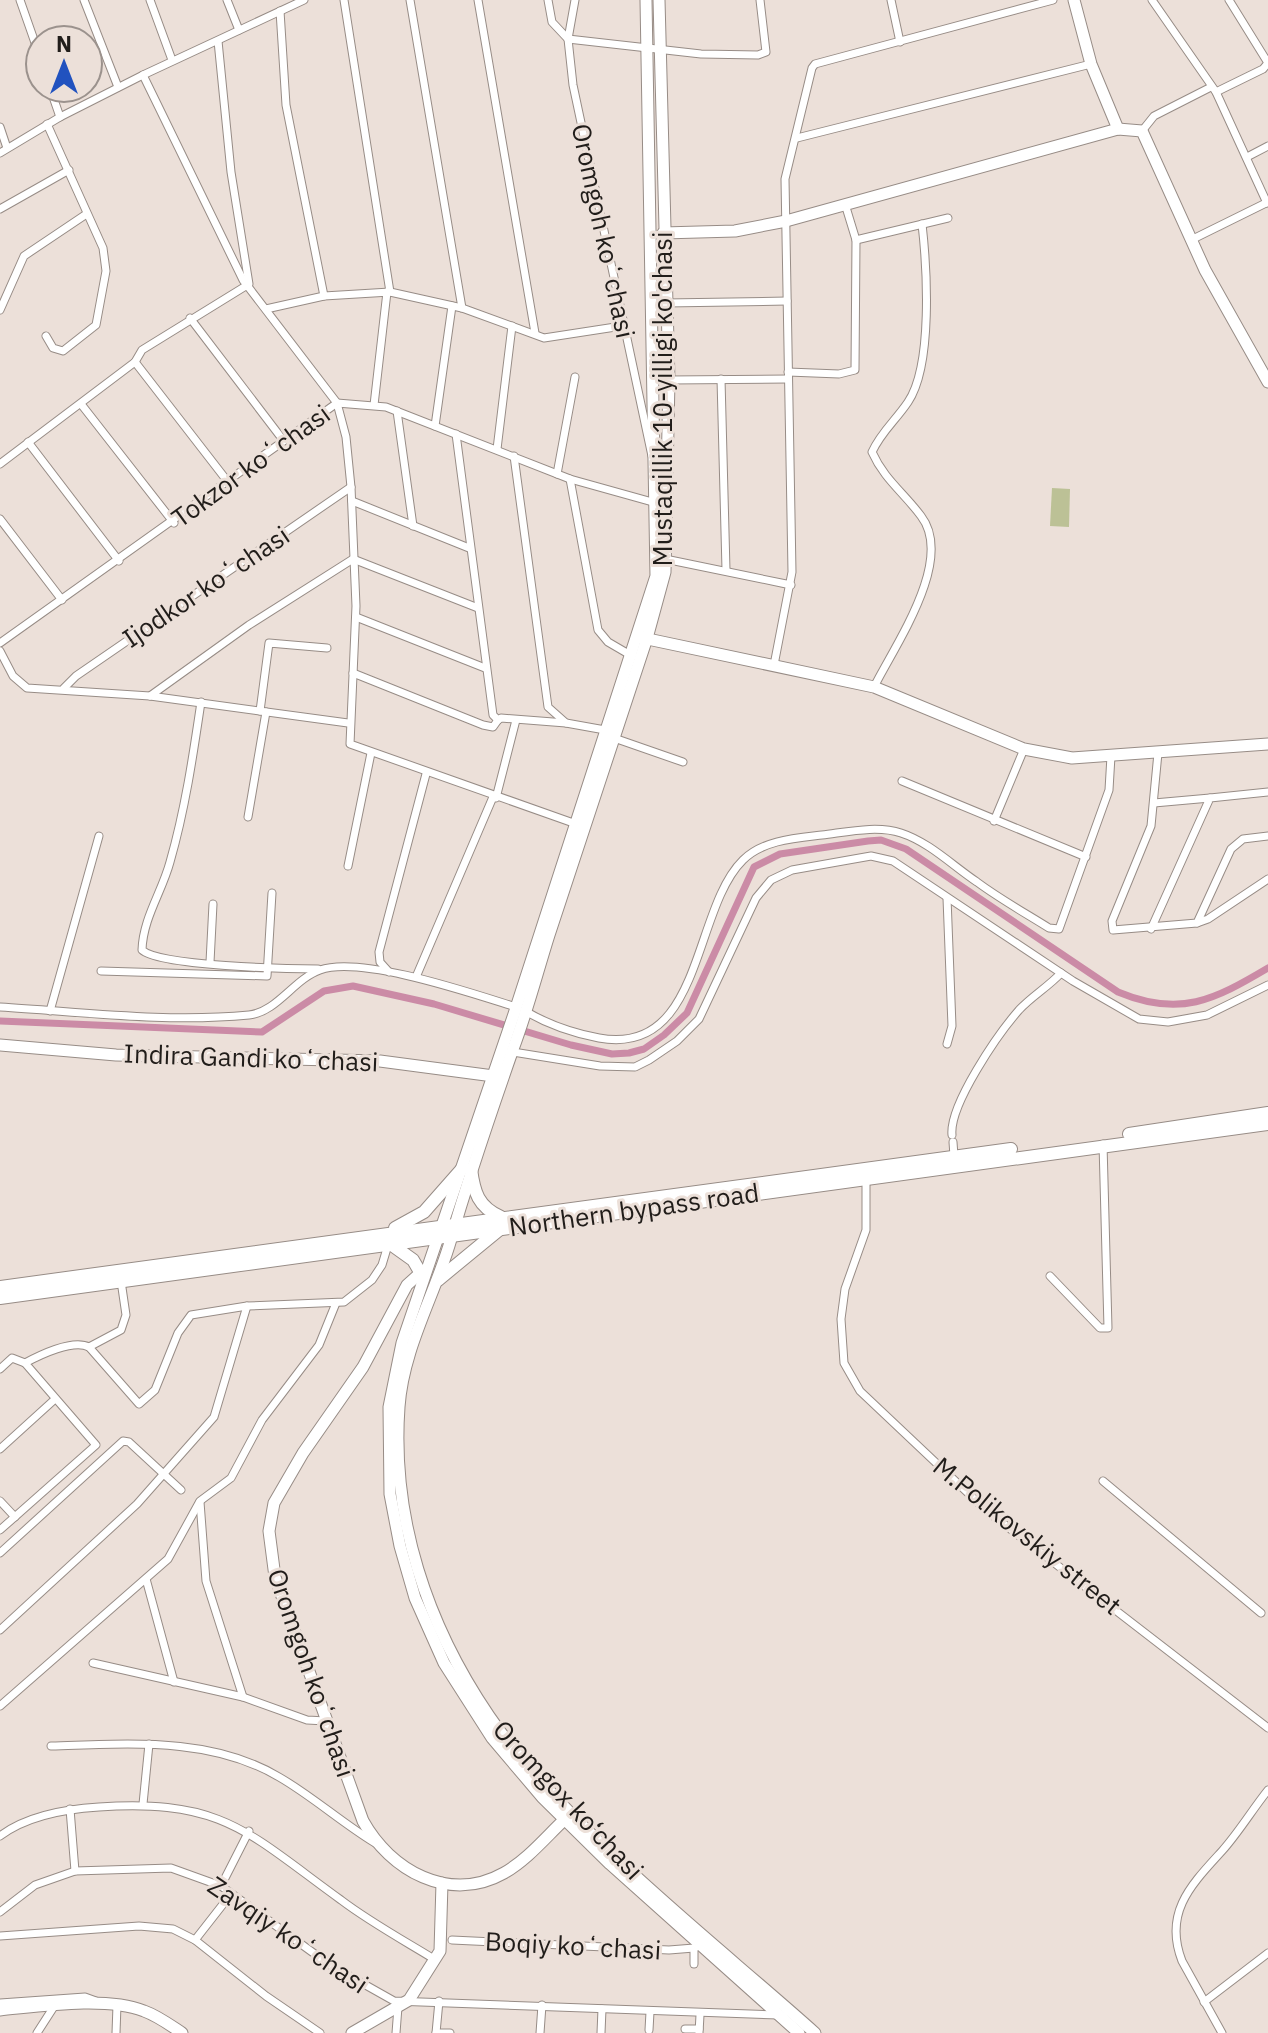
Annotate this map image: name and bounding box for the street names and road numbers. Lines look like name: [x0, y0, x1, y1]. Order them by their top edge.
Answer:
street label: Oromgoh koʻchasi: [565, 120, 643, 341]
street label: Mustaqillik 10-yilligi ko'chasi: [645, 232, 679, 566]
street label: Tokzor koʻchasi: [164, 396, 336, 534]
street label: Ijodkor koʻchasi: [115, 518, 296, 655]
street label: Indira Gandi koʻchasi: [123, 1036, 379, 1078]
street label: Northern bypass road: [507, 1175, 761, 1243]
street label: M.Polikovskiy street: [927, 1449, 1129, 1622]
street label: Oromgoh koʻchasi: [260, 1564, 364, 1781]
street label: Oromgox ko‘chasi: [486, 1712, 651, 1886]
street label: Zavqiy koʻchasi: [202, 1868, 375, 2000]
street label: Boqiy koʻchasi: [484, 1923, 662, 1967]

